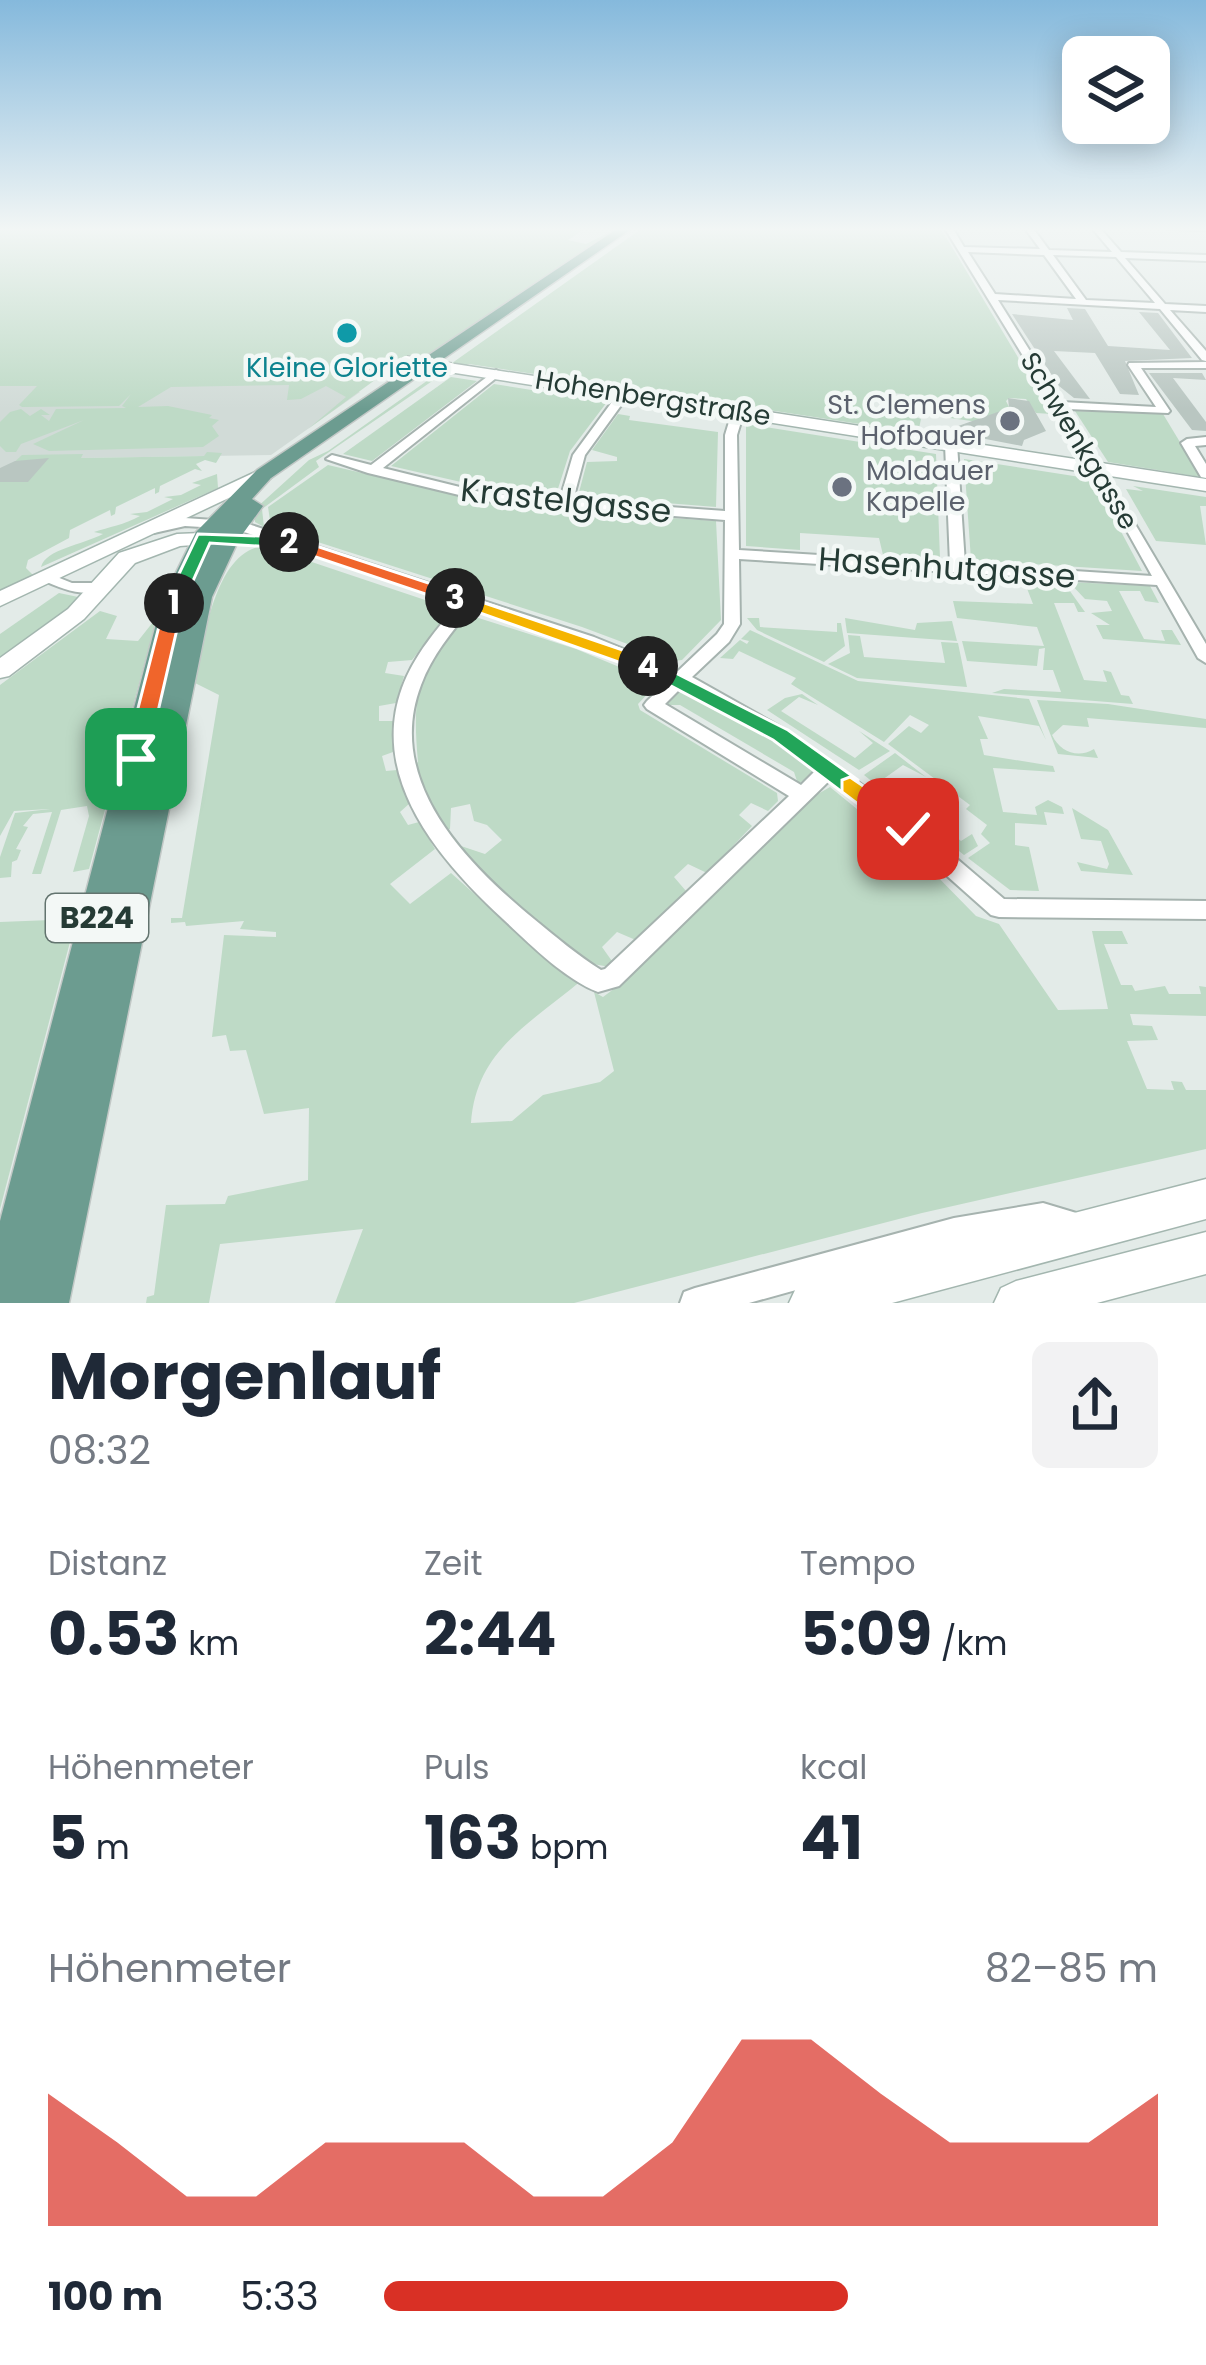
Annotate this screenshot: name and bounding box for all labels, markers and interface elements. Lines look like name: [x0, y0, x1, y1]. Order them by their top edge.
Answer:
map controls: [1062, 36, 1170, 144]
button: layers: [1062, 36, 1170, 144]
marker: Kleine Gloriette: [334, 320, 360, 346]
street label: Schwenkgasse: [1012, 345, 1147, 536]
place label: Kleine Gloriette: [246, 349, 448, 386]
street label: Hohenbergstraße: [533, 361, 773, 434]
place label: St. Clemens Hofbauer: [827, 386, 986, 454]
marker: St. Clemens Hofbauer: [997, 408, 1023, 434]
place label: Moldauer Kapelle: [866, 452, 994, 520]
street label: Krastelgasse: [458, 466, 674, 535]
marker: Moldauer Kapelle: [829, 474, 855, 500]
pin: 2: [259, 512, 319, 572]
text: 2: [280, 518, 298, 565]
street label: Hasenhutgasse: [817, 535, 1077, 600]
pin: 3: [425, 568, 485, 628]
pin: 1: [144, 573, 204, 633]
text: 3: [445, 574, 465, 621]
text: 1: [168, 579, 180, 626]
pin: 4: [618, 636, 678, 696]
text: 4: [637, 642, 659, 689]
pin: [85, 708, 187, 810]
icon: arrive: [103, 726, 169, 792]
pin: [857, 778, 959, 880]
icon: check: [875, 796, 941, 862]
road number: B224: [46, 894, 148, 942]
text: Morgenlauf: [48, 1330, 441, 1422]
button: share: [1032, 1342, 1158, 1468]
text: 08:32: [48, 1423, 151, 1478]
text: Distanz: [48, 1540, 167, 1587]
text: Zeit: [424, 1540, 482, 1587]
text: Tempo: [800, 1540, 916, 1587]
text: 0.53: [48, 1592, 179, 1676]
text: 2:44: [424, 1592, 557, 1676]
text: 5:09: [800, 1592, 932, 1676]
text: km: [179, 1620, 239, 1667]
text: /km: [932, 1620, 1008, 1667]
text: Höhenmeter: [48, 1744, 254, 1791]
text: Puls: [424, 1744, 490, 1791]
text: kcal: [800, 1744, 867, 1791]
text: 5: [48, 1796, 87, 1880]
text: 163: [424, 1796, 521, 1880]
text: 41: [800, 1796, 863, 1880]
text: m: [87, 1824, 130, 1871]
text: bpm: [521, 1824, 609, 1871]
text: Höhenmeter: [48, 1941, 291, 1996]
text: 82–85 m: [985, 1941, 1158, 1996]
text: 100 m: [48, 2269, 163, 2324]
text: 5:33: [240, 2269, 319, 2324]

